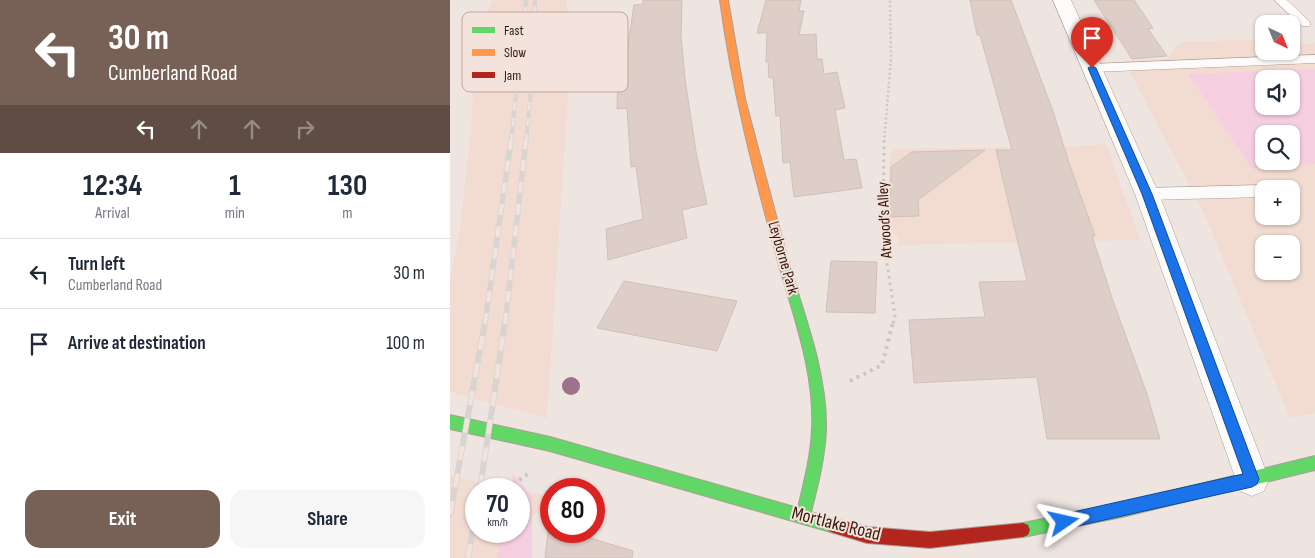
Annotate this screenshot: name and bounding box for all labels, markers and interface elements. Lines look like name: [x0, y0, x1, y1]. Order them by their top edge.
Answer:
legend: [462, 12, 628, 92]
north arrow: [1255, 15, 1300, 60]
map controls: [1255, 15, 1300, 280]
text: 30 m: [108, 17, 169, 60]
pin: [1071, 17, 1113, 68]
icon: left: [25, 20, 90, 85]
text: Fast: [504, 22, 524, 39]
icon: arrive: [1078, 24, 1106, 52]
text: Slow: [504, 44, 526, 61]
text: Cumberland Road: [108, 60, 238, 87]
text: Jam: [503, 67, 521, 84]
button: sound: [1255, 70, 1300, 115]
icon: left: [132, 115, 160, 143]
icon: ahead: [185, 115, 213, 143]
icon: ahead: [238, 115, 266, 143]
icon: right: [291, 115, 319, 143]
button: search: [1255, 125, 1300, 170]
text: 12:34: [83, 168, 142, 204]
text: 1: [229, 168, 241, 204]
text: 130: [328, 168, 367, 204]
button: +: [1255, 180, 1300, 225]
street label: Atwood’s Alley: [874, 181, 897, 260]
text: Arrival: [95, 204, 130, 223]
text: min: [225, 204, 245, 223]
text: m: [342, 204, 353, 223]
street label: Leyborne Park: [763, 219, 803, 297]
button: −: [1255, 235, 1300, 280]
text: Turn left: [68, 253, 125, 276]
icon: left: [25, 260, 53, 288]
text: 30 m: [393, 262, 425, 285]
text: Cumberland Road: [68, 276, 162, 295]
icon: arrive: [25, 330, 53, 358]
text: Arrive at destination: [68, 332, 206, 355]
text: 100 m: [386, 332, 425, 355]
speed limit sign: 80: [540, 478, 605, 543]
text: 70: [486, 489, 509, 520]
button: Exit: [25, 490, 220, 548]
button: Share: [230, 490, 425, 548]
position arrow: [1037, 495, 1089, 547]
street label: Mortlake Road: [789, 502, 883, 546]
text: km/h: [487, 515, 508, 530]

